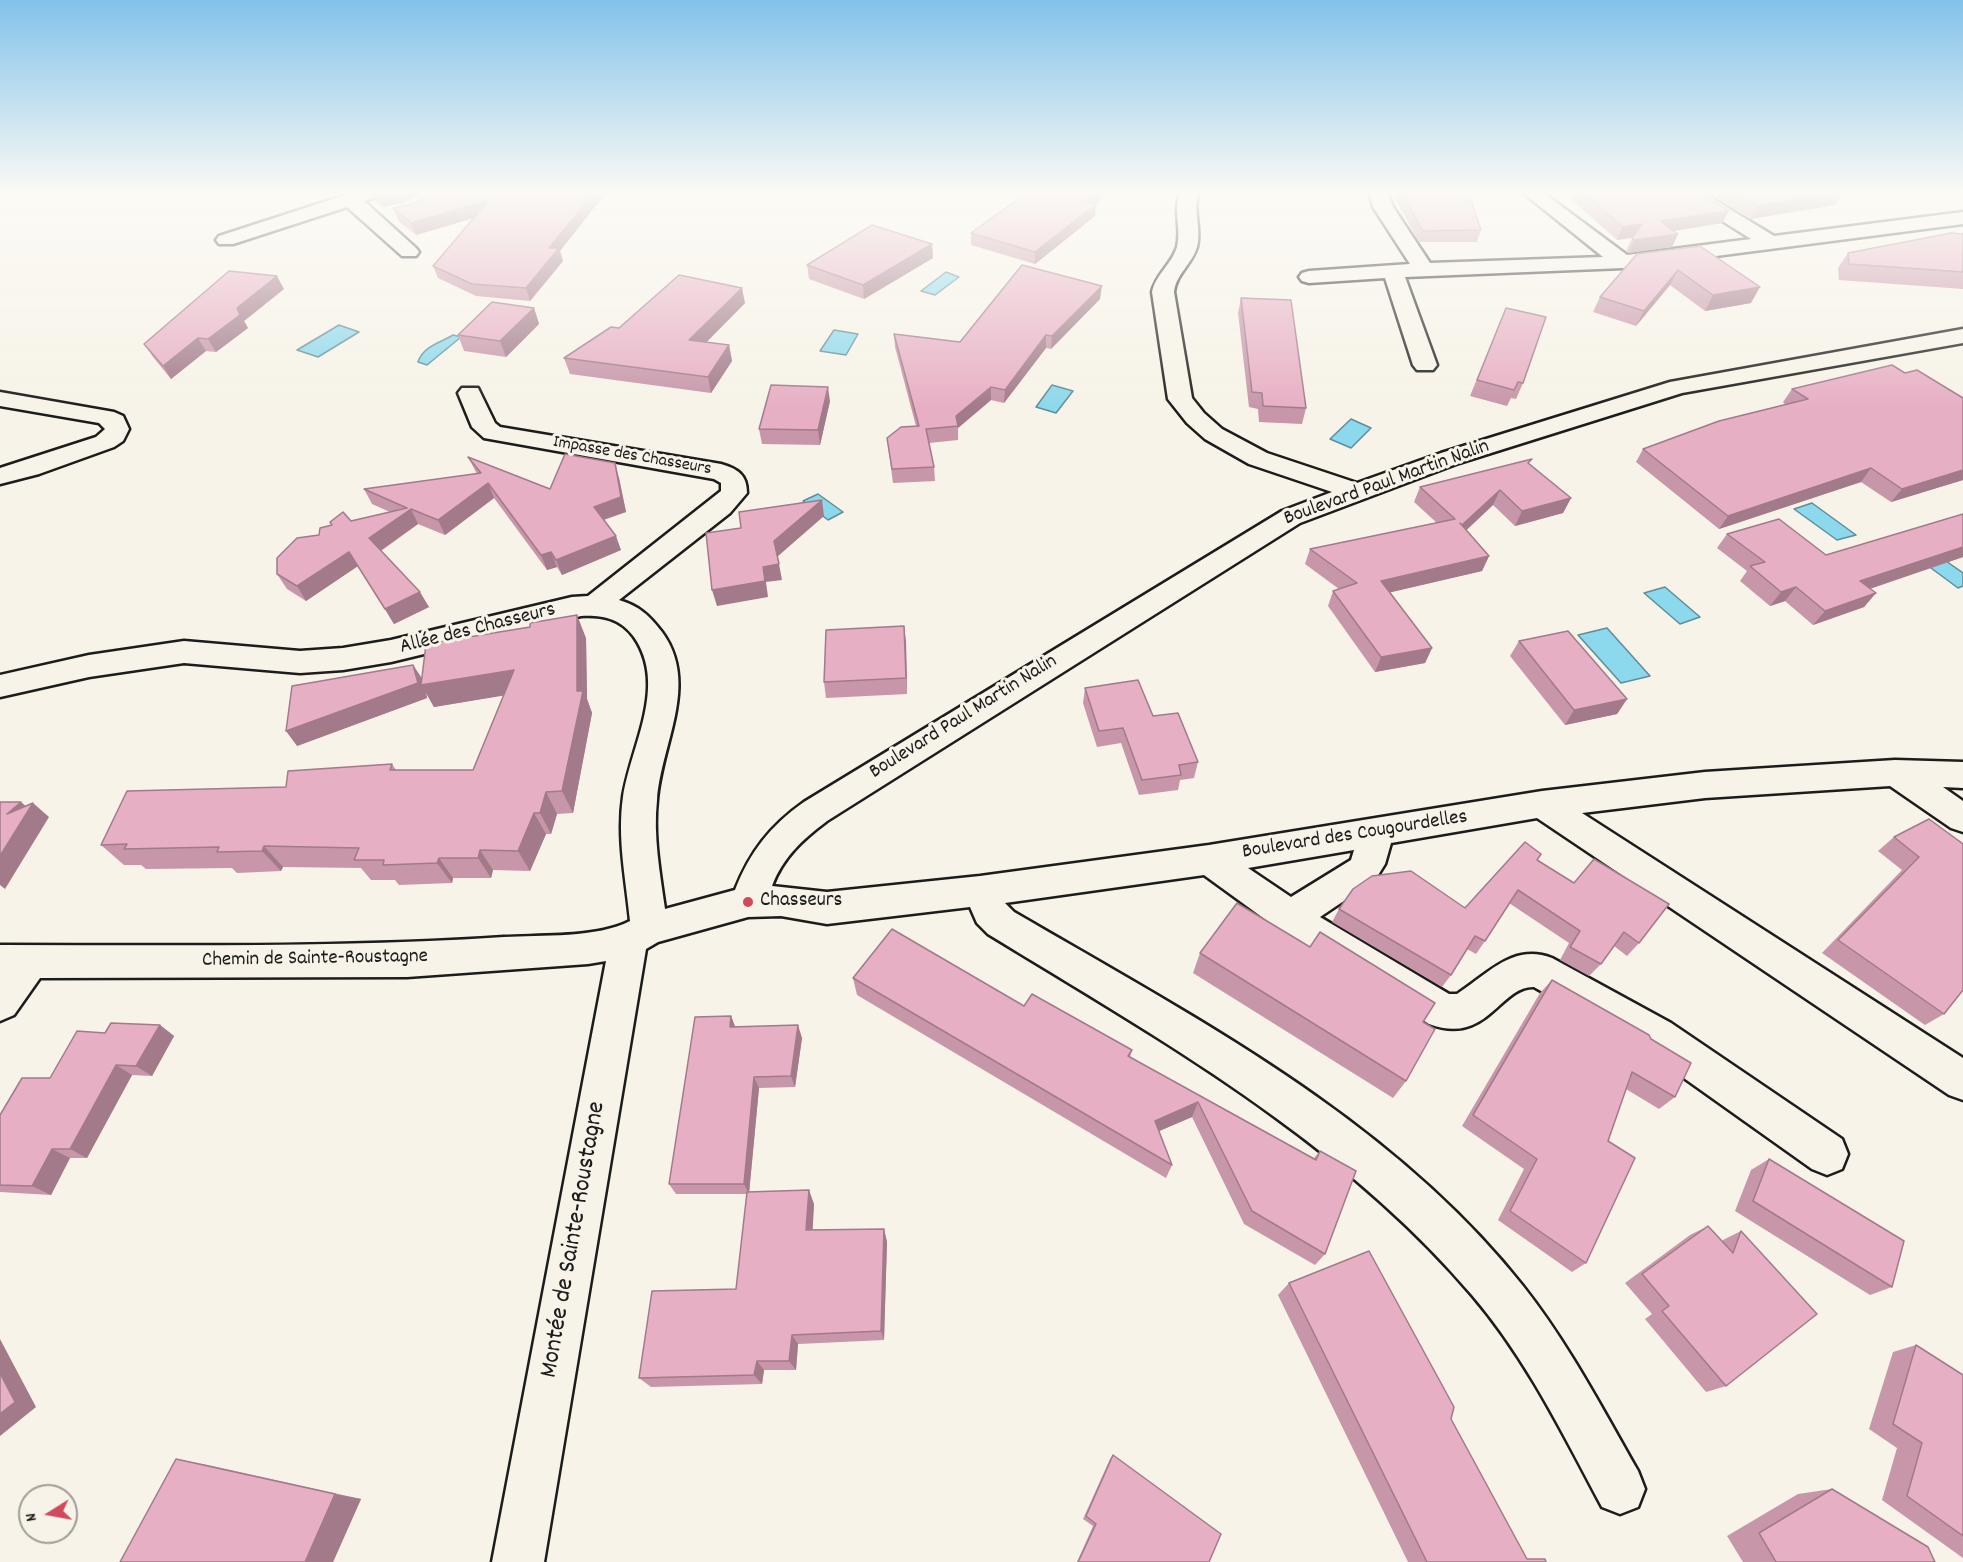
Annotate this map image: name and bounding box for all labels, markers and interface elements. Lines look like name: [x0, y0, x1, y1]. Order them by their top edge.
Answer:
street label: Impasse des Chasseurs: [551, 432, 713, 482]
street label: Boulevard Paul Martin Nalin: [1281, 435, 1493, 533]
street label: Allée des Chasseurs: [397, 598, 559, 662]
street label: Boulevard Paul Martin Nalin: [865, 650, 1063, 786]
street label: Boulevard des Cougourdelles: [1241, 806, 1469, 866]
place label: Chasseurs: [760, 889, 842, 915]
marker: Chasseurs: [741, 895, 755, 909]
street label: Chemin de Sainte-Roustagne: [202, 945, 428, 975]
street label: Montée de Sainte-Roustagne: [535, 1099, 615, 1381]
north arrow: [18, 1484, 78, 1544]
text: N: [20, 1511, 44, 1523]

